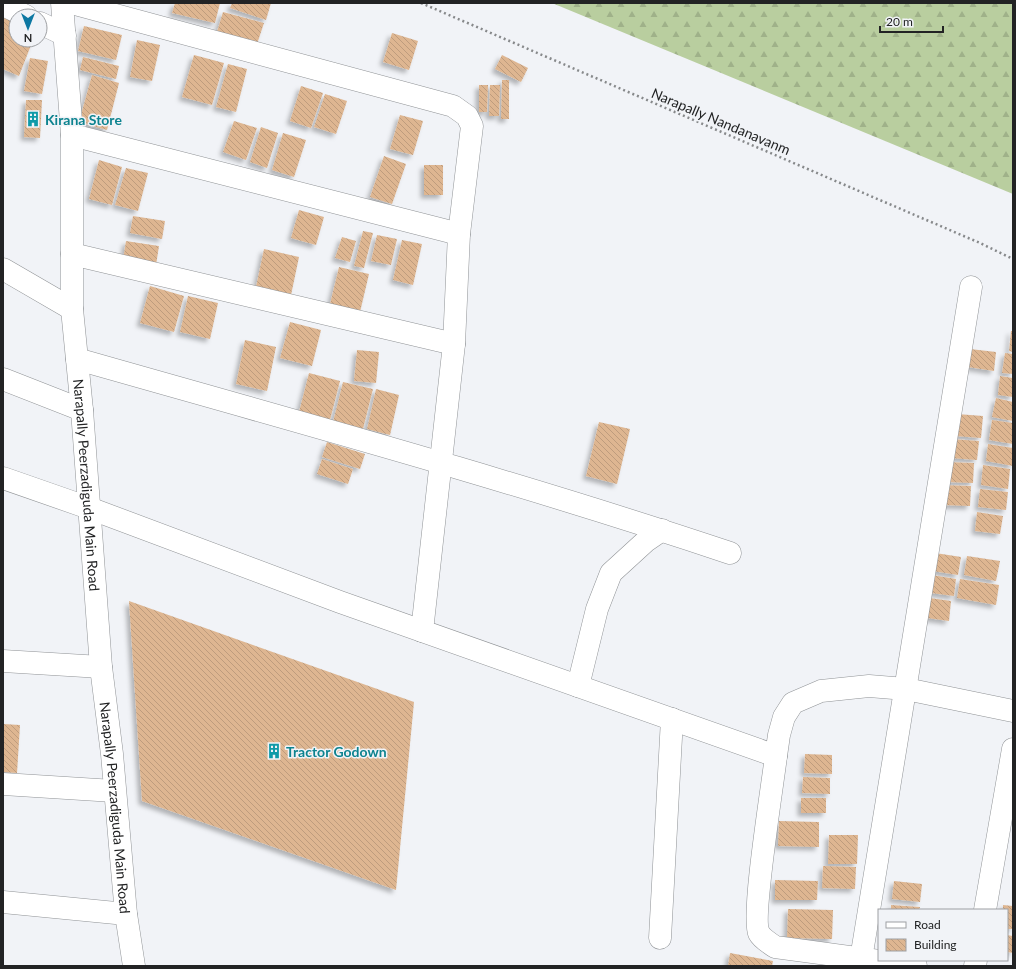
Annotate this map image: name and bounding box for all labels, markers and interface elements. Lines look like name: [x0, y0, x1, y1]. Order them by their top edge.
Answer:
north arrow: [8, 8, 48, 48]
scale bar: [880, 8, 943, 34]
text: 20 m: [886, 14, 913, 29]
text: N: [24, 32, 32, 45]
street label: Narapally Nandanavanm: [649, 84, 793, 158]
building icon: Kirana Store: [24, 110, 42, 128]
place label: Kirana Store: [45, 111, 122, 128]
street label: Narapally Peerzadiguda Main Road: [70, 378, 104, 592]
street label: Narapally Peerzadiguda Main Road: [97, 701, 134, 914]
building icon: Tractor Godown: [265, 742, 283, 760]
place label: Tractor Godown: [286, 743, 387, 760]
legend: [878, 909, 1008, 961]
text: Road: [914, 917, 941, 932]
text: Building: [914, 937, 957, 952]

